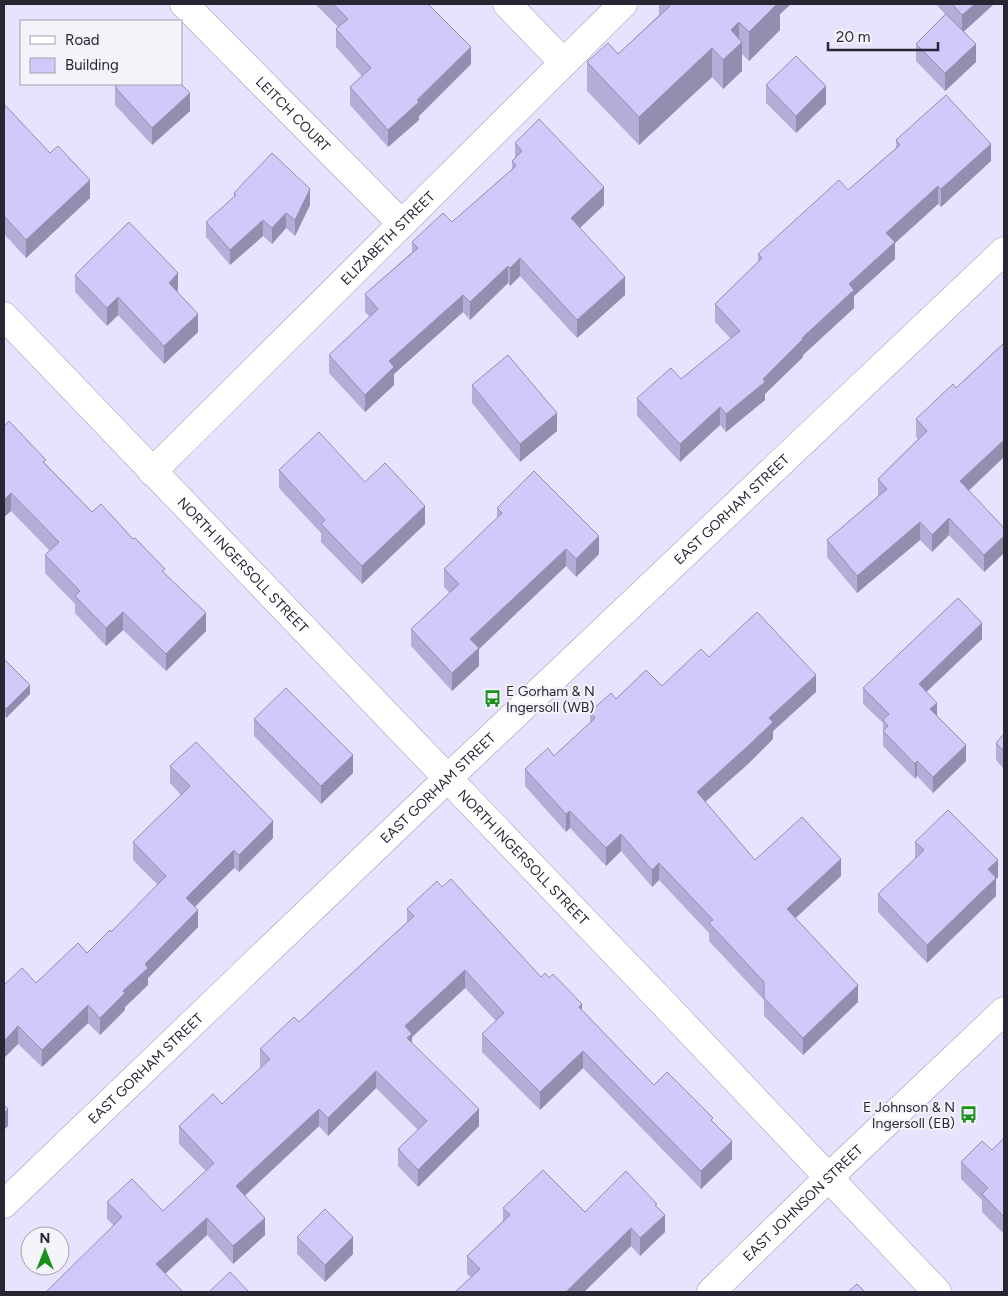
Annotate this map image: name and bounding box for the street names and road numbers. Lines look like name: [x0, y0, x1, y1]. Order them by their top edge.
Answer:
street label: LEITCH COURT: [252, 73, 334, 155]
street label: ELIZABETH STREET: [337, 187, 438, 288]
street label: EAST GORHAM STREET: [670, 450, 793, 568]
street label: NORTH INGERSOLL STREET: [174, 494, 312, 636]
street label: EAST GORHAM STREET: [377, 729, 499, 847]
street label: NORTH INGERSOLL STREET: [454, 786, 592, 929]
street label: EAST GORHAM STREET: [84, 1009, 207, 1127]
street label: EAST JOHNSON STREET: [739, 1141, 867, 1265]

